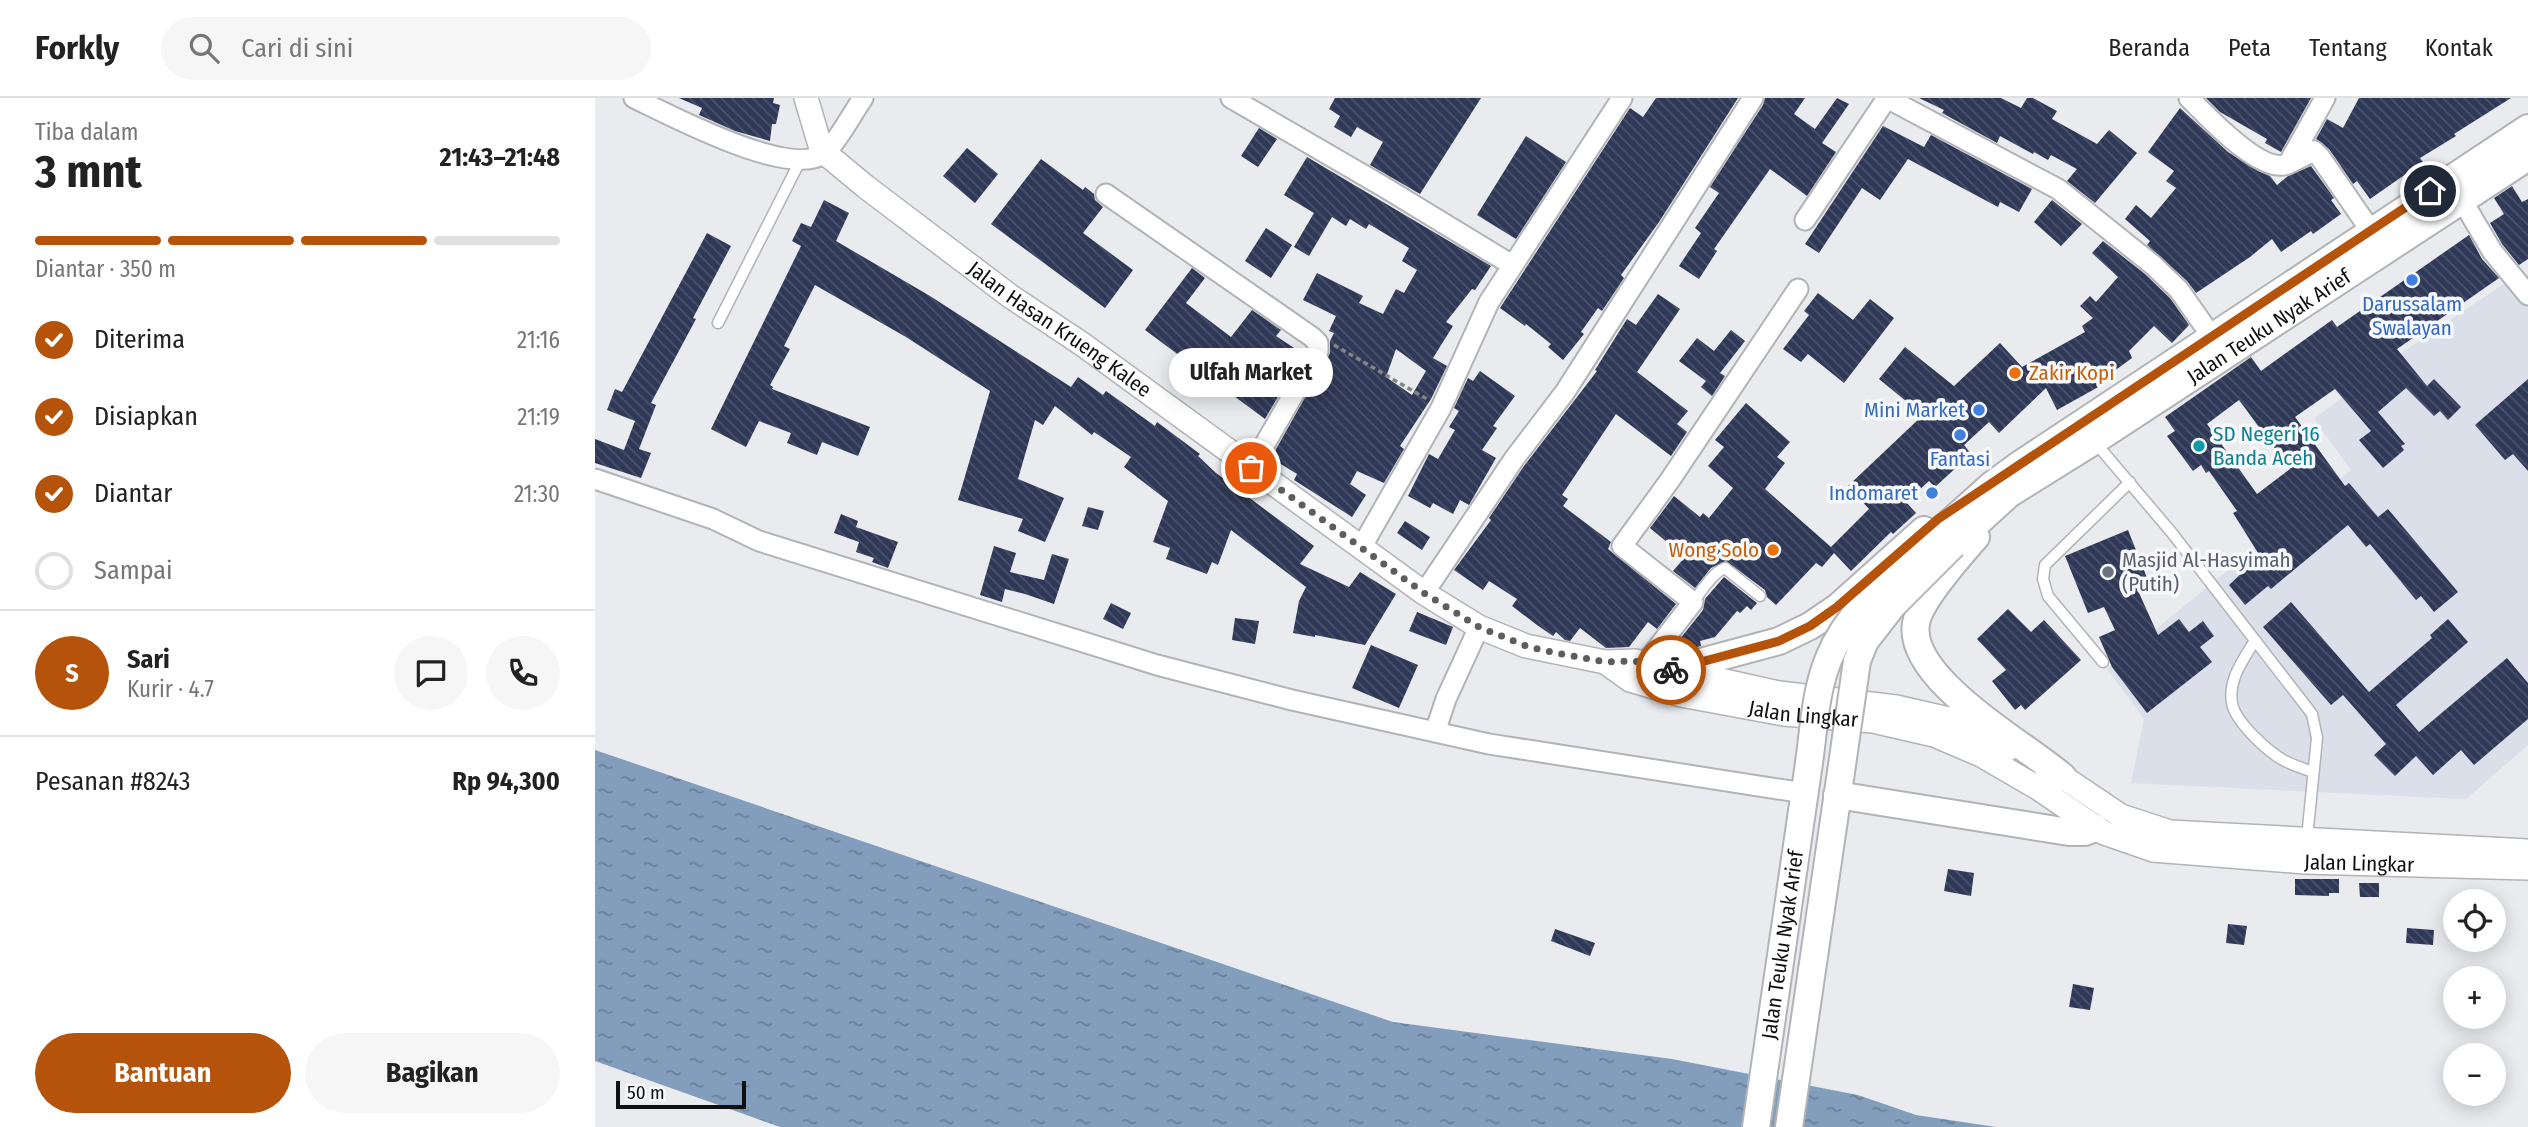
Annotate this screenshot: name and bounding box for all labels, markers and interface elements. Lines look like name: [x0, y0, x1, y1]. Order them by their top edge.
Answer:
search box: [161, 17, 651, 80]
text: Forkly: [35, 28, 119, 68]
icon: search: [185, 29, 223, 67]
text: Cari di sini: [241, 33, 353, 64]
text: Beranda: [2108, 34, 2190, 62]
text: Peta: [2228, 34, 2271, 62]
text: Tentang: [2309, 34, 2387, 62]
text: Kontak: [2425, 34, 2493, 62]
text: Tiba dalam: [35, 118, 138, 146]
text: 21:43–21:48: [440, 142, 560, 173]
text: 3 mnt: [35, 144, 142, 199]
pin: [2400, 161, 2460, 221]
icon: home: [2411, 172, 2449, 210]
text: Diantar · 350 m: [35, 255, 176, 283]
street label: Jalan Hasan Krueng Kalee: [963, 256, 1156, 403]
street label: Jalan Teuku Nyak Arief: [2182, 263, 2357, 390]
marker: Darussalam Swalayan: [2404, 272, 2420, 288]
place label: Darussalam Swalayan: [2362, 291, 2462, 341]
icon: check: [35, 321, 73, 359]
text: Diterima: [94, 324, 185, 355]
text: 21:16: [517, 326, 560, 354]
callout: Ulfah Market: [1169, 349, 1333, 398]
text: Ulfah Market: [1190, 358, 1312, 386]
place label: Zakir Kopi: [2029, 360, 2115, 386]
marker: Zakir Kopi: [2007, 365, 2023, 381]
place label: Mini Market: [1864, 397, 1965, 423]
icon: check: [35, 398, 73, 436]
text: Disiapkan: [94, 401, 198, 432]
marker: Mini Market: [1971, 402, 1987, 418]
text: 21:19: [517, 403, 560, 431]
place label: SD Negeri 16 Banda Aceh: [2213, 421, 2320, 471]
marker: Fantasi: [1952, 427, 1968, 443]
pin: [1221, 438, 1281, 498]
marker: SD Negeri 16 Banda Aceh: [2191, 438, 2207, 454]
place label: Fantasi: [1930, 446, 1990, 472]
icon: bag: [1232, 449, 1270, 487]
icon: check: [35, 475, 73, 513]
text: Diantar: [94, 478, 172, 509]
text: 21:30: [514, 480, 560, 508]
place label: Indomaret: [1829, 480, 1918, 506]
marker: Indomaret: [1924, 485, 1940, 501]
place label: Wong Solo: [1669, 537, 1759, 563]
marker: Wong Solo: [1765, 542, 1781, 558]
place label: Masjid Al-Hasyimah (Putih): [2122, 547, 2291, 597]
text: Sampai: [94, 555, 173, 586]
marker: Masjid Al-Hasyimah (Putih): [2100, 564, 2116, 580]
courier: [1636, 635, 1706, 705]
button: chat: [394, 636, 468, 710]
button: phone: [486, 636, 560, 710]
text: Sari: [127, 644, 170, 675]
icon: bike: [1652, 651, 1690, 689]
text: S: [65, 658, 79, 689]
text: Kurir · 4.7: [127, 675, 214, 703]
street label: Jalan Lingkar: [1746, 695, 1860, 733]
text: Pesanan #8243: [35, 766, 191, 797]
text: Rp 94,300: [452, 766, 560, 797]
street label: Jalan Teuku Nyak Arief: [1756, 847, 1809, 1041]
street label: Jalan Lingkar: [2304, 849, 2415, 878]
map controls: [2443, 889, 2506, 1106]
button: locate: [2443, 889, 2506, 952]
button: +: [2443, 966, 2506, 1029]
button: Bantuan: [35, 1033, 291, 1113]
button: Bagikan: [305, 1033, 560, 1113]
button: −: [2443, 1043, 2506, 1106]
scale bar: [616, 1078, 745, 1110]
text: 50 m: [627, 1081, 665, 1104]

